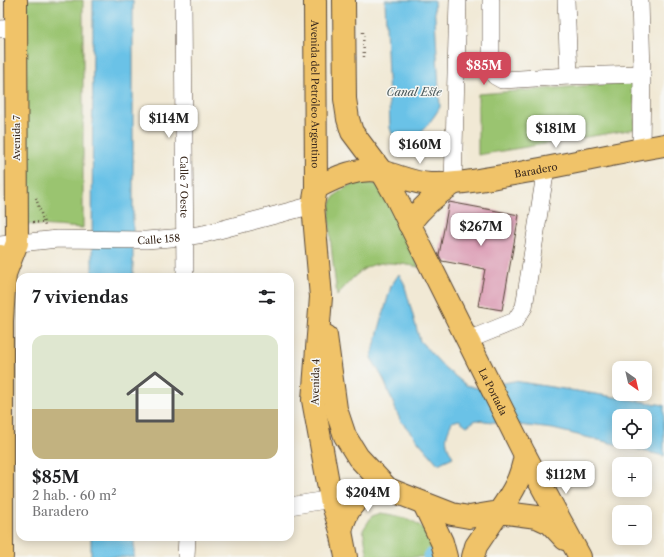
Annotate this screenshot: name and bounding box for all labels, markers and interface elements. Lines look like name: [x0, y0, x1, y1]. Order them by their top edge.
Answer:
street label: Avenida del Petróleo Argentino: [308, 19, 322, 168]
pin: $85M: [460, 52, 508, 86]
text: $85M: [466, 57, 502, 73]
water label: Canal Este: [386, 85, 442, 99]
pin: $114M: [141, 105, 197, 139]
text: $114M: [149, 110, 189, 126]
street label: Avenida 7: [10, 115, 23, 162]
pin: $181M: [528, 115, 584, 149]
text: $181M: [536, 120, 576, 136]
pin: $160M: [392, 131, 448, 165]
text: $160M: [399, 136, 441, 152]
street label: Calle 7 Oeste: [177, 156, 191, 219]
street label: Baradero: [513, 160, 559, 181]
pin: $267M: [453, 213, 509, 247]
text: $267M: [459, 218, 503, 234]
street label: Calle 158: [137, 231, 181, 247]
icon: filters: [256, 286, 278, 308]
text: 7 viviendas: [32, 287, 128, 307]
street label: Avenida 4: [309, 358, 322, 406]
icon: home: [119, 361, 191, 433]
north arrow: [612, 361, 652, 401]
map controls: [612, 361, 652, 545]
street label: La Portada: [476, 366, 510, 418]
button: locate: [612, 409, 652, 449]
button: +: [612, 457, 652, 497]
pin: $112M: [538, 461, 594, 495]
text: $112M: [546, 466, 586, 482]
text: $85M: [32, 467, 79, 487]
pin: $204M: [340, 479, 396, 513]
text: $204M: [346, 484, 390, 500]
text: 2 hab. · 60 m²: [32, 487, 117, 503]
text: Baradero: [32, 503, 89, 519]
button: −: [612, 505, 652, 545]

